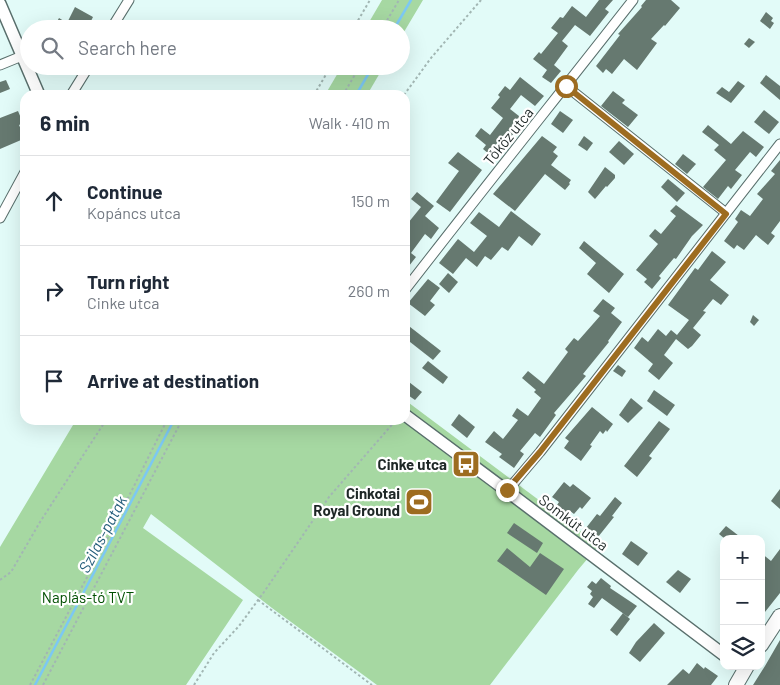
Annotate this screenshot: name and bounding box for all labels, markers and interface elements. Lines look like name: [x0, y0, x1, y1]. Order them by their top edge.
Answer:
search box: [20, 20, 410, 75]
icon: search: [38, 34, 66, 62]
text: Search here: [78, 36, 177, 59]
route start: [555, 75, 578, 98]
street label: Tóköz utca: [479, 103, 537, 169]
text: 6 min: [40, 110, 90, 135]
text: Walk · 410 m: [309, 113, 390, 132]
text: Continue: [87, 180, 163, 203]
icon: ahead: [40, 187, 68, 215]
text: 150 m: [351, 191, 390, 210]
text: Kopáncs utca: [87, 203, 181, 222]
text: Turn right: [87, 270, 169, 293]
icon: right: [40, 277, 68, 305]
text: 260 m: [348, 281, 390, 300]
text: Cinke utca: [87, 293, 160, 312]
icon: arrive: [40, 367, 68, 395]
text: Arrive at destination: [87, 369, 259, 392]
bus stop icon: Cinke utca: [451, 449, 481, 479]
place label: Cinke utca: [378, 455, 447, 473]
route end: [496, 479, 519, 502]
place label: Cinkotai Royal Ground: [313, 484, 400, 519]
sports icon: Cinkotai Royal Ground: [404, 487, 434, 517]
street label: Somkút utca: [536, 490, 612, 554]
water label: Szilas-patak: [74, 492, 130, 576]
map controls: [720, 535, 765, 670]
button: +: [720, 535, 765, 580]
button: −: [720, 580, 765, 625]
park label: Naplás-tó TVT: [42, 588, 134, 606]
button: layers: [720, 625, 765, 670]

